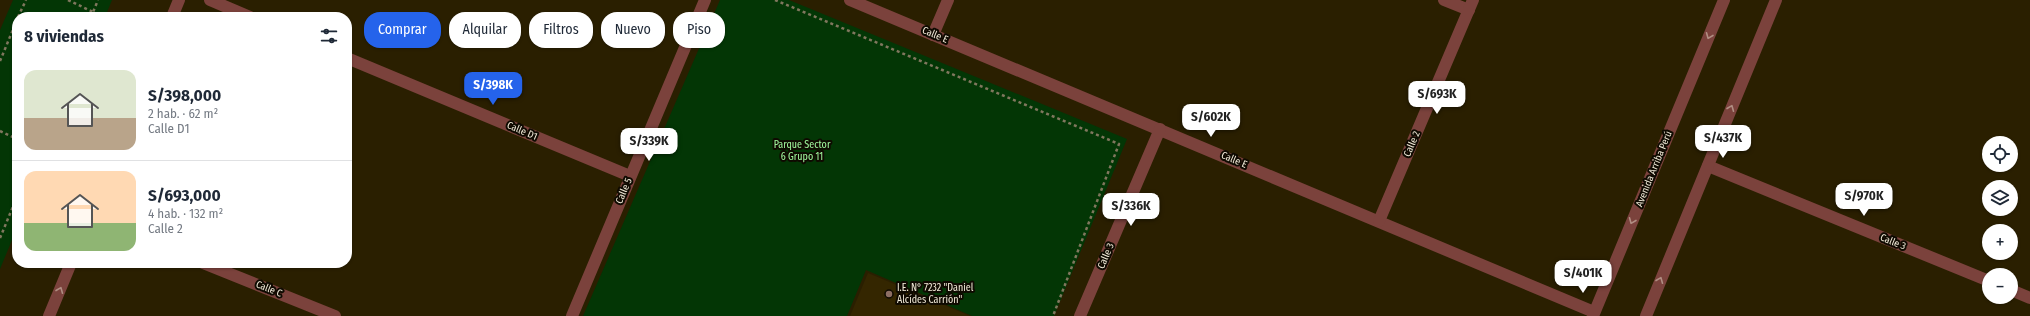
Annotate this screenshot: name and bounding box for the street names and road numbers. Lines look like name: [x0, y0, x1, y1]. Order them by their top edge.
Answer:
street label: Calle E: [920, 24, 950, 46]
street label: Calle D1: [505, 119, 539, 143]
street label: Calle 2: [1401, 129, 1423, 159]
street label: Avenida Arriba Perú: [1632, 129, 1675, 209]
street label: Calle E: [1219, 149, 1249, 171]
street label: Calle 5: [613, 176, 635, 206]
street label: Calle 3: [1878, 231, 1908, 253]
street label: Calle 3: [1095, 241, 1117, 271]
street label: Calle C: [254, 278, 284, 300]

